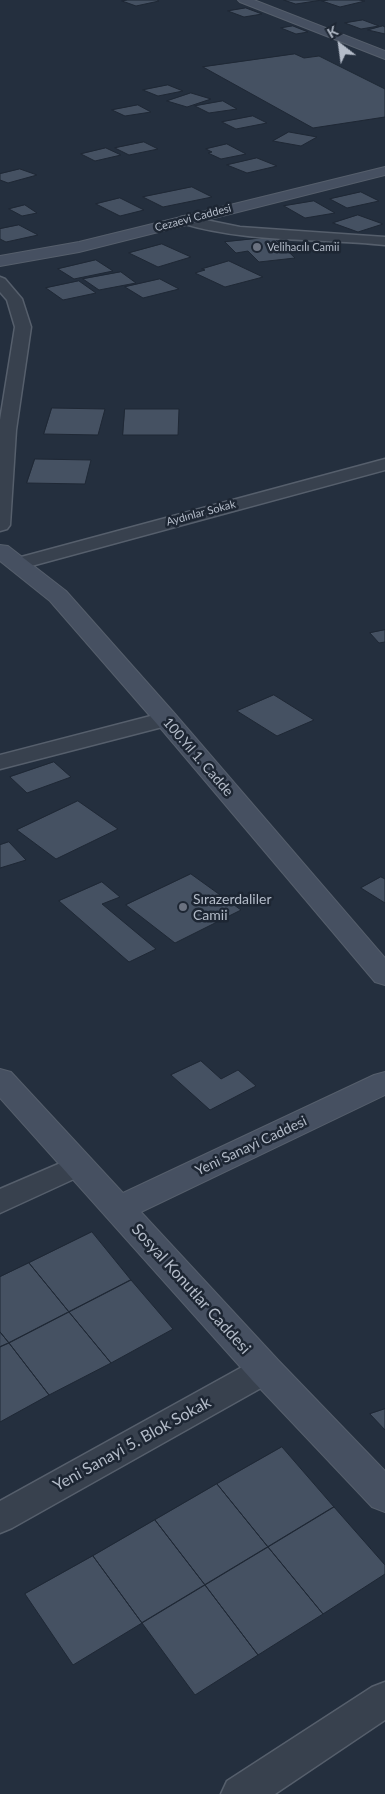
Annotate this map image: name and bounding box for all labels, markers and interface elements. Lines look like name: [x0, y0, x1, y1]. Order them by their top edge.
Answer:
north arrow: [315, 20, 365, 70]
text: K: [324, 22, 341, 41]
street label: Cezaevi Caddesi: [153, 201, 233, 235]
place label: Velihacılı Camii: [267, 240, 339, 254]
marker: Velihacılı Camii: [251, 241, 263, 253]
street label: Aydınlar Sokak: [165, 497, 237, 529]
street label: 100.Yıl 1. Cadde: [159, 714, 237, 800]
place label: Sırazerdaliler Camii: [193, 891, 272, 924]
marker: Sırazerdaliler Camii: [177, 901, 189, 913]
street label: Yeni Sanayi Caddesi: [192, 1113, 310, 1179]
street label: Sosyal Konutlar Caddesi: [128, 1220, 254, 1358]
street label: Yeni Sanayi 5. Blok Sokak: [50, 1393, 214, 1495]

